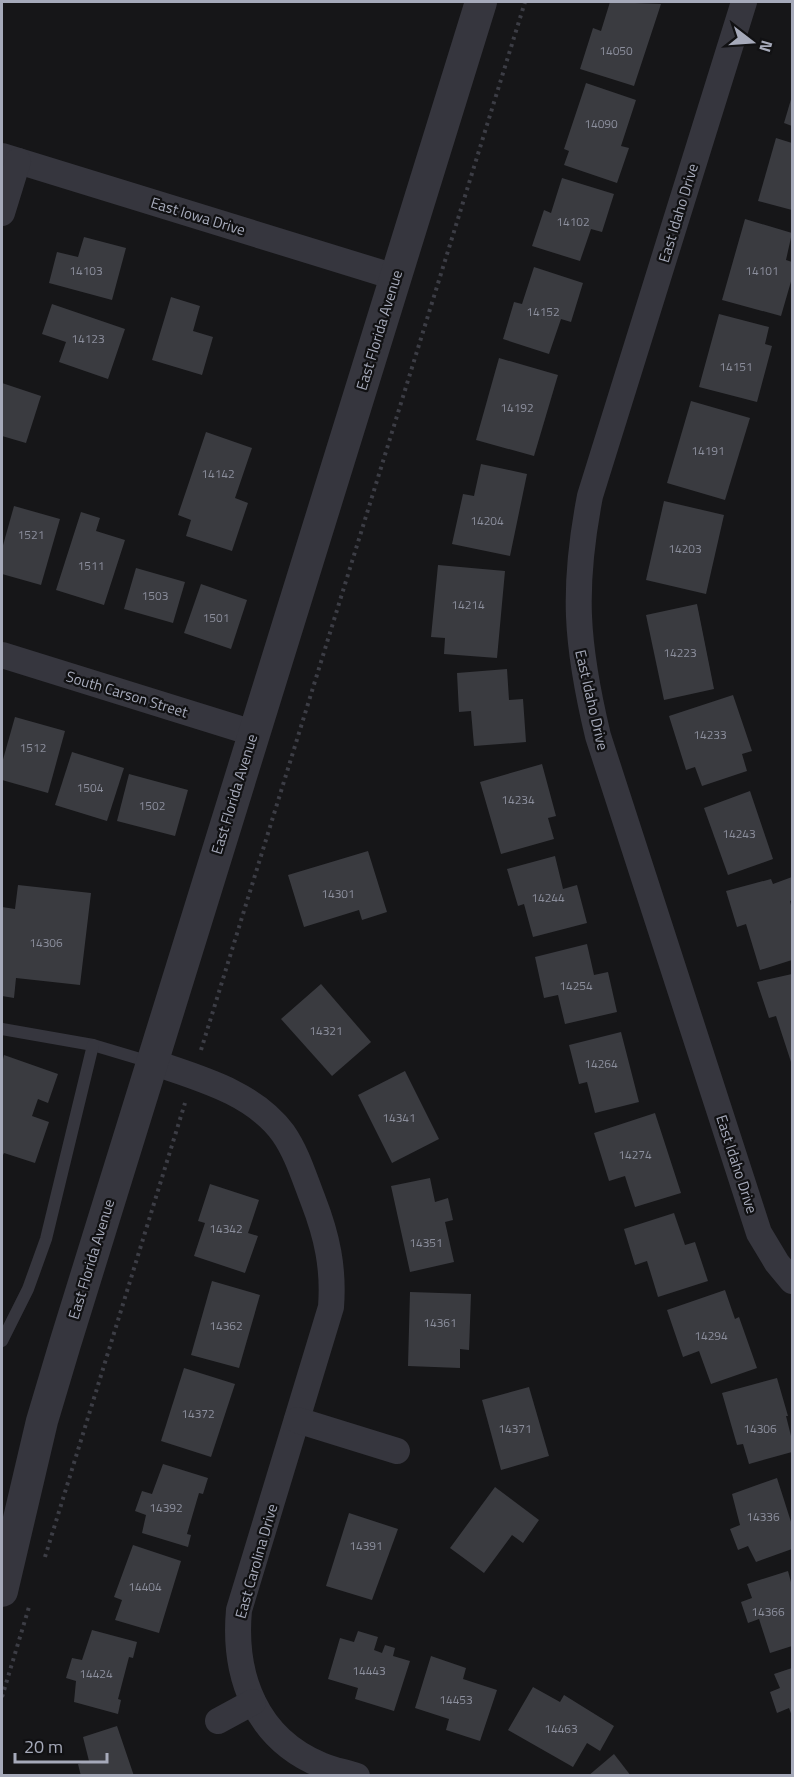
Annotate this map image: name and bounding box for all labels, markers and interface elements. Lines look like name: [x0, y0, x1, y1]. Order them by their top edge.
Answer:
north arrow: [722, 12, 782, 72]
text: N: [753, 38, 779, 55]
house number: 14050: [599, 41, 633, 60]
house number: 14090: [584, 114, 618, 133]
street label: East Idaho Drive: [652, 161, 704, 265]
street label: East Iowa Drive: [148, 191, 248, 241]
house number: 14102: [556, 212, 590, 231]
house number: 14103: [69, 261, 103, 280]
house number: 14101: [745, 261, 779, 280]
street label: East Florida Avenue: [350, 267, 408, 393]
house number: 14152: [526, 302, 560, 321]
house number: 14123: [71, 329, 105, 348]
house number: 14151: [719, 357, 753, 376]
house number: 14192: [500, 398, 534, 417]
house number: 14191: [691, 441, 725, 460]
house number: 14142: [201, 464, 235, 483]
house number: 14204: [470, 511, 504, 530]
house number: 1521: [18, 525, 44, 544]
house number: 14203: [668, 539, 702, 558]
house number: 1511: [78, 556, 104, 575]
house number: 1503: [142, 586, 168, 605]
house number: 14214: [451, 595, 485, 614]
house number: 1501: [203, 608, 229, 627]
house number: 14223: [663, 643, 697, 662]
street label: East Idaho Drive: [569, 647, 615, 753]
street label: South Carson Street: [63, 665, 192, 724]
house number: 14233: [693, 725, 727, 744]
street label: East Florida Avenue: [205, 731, 263, 857]
house number: 1512: [20, 738, 46, 757]
house number: 1504: [77, 778, 104, 797]
house number: 14234: [501, 790, 535, 809]
house number: 1502: [139, 796, 165, 815]
house number: 14243: [722, 824, 756, 843]
house number: 14301: [321, 884, 355, 903]
house number: 14244: [531, 888, 565, 907]
house number: 14306: [29, 933, 63, 952]
house number: 14254: [559, 976, 593, 995]
house number: 14321: [309, 1021, 343, 1040]
house number: 14264: [584, 1054, 618, 1073]
house number: 14341: [382, 1108, 416, 1127]
street label: East Idaho Drive: [710, 1112, 764, 1216]
house number: 14274: [618, 1145, 652, 1164]
street label: East Florida Avenue: [62, 1196, 120, 1322]
house number: 14342: [209, 1219, 243, 1238]
house number: 14351: [409, 1233, 443, 1252]
house number: 14361: [423, 1313, 457, 1332]
house number: 14362: [209, 1316, 243, 1335]
house number: 14294: [694, 1326, 728, 1345]
house number: 14372: [181, 1404, 215, 1423]
house number: 14371: [498, 1419, 532, 1438]
house number: 14306: [743, 1419, 777, 1438]
house number: 14392: [149, 1498, 183, 1517]
street label: East Carolina Drive: [229, 1501, 283, 1621]
house number: 14336: [746, 1507, 780, 1526]
house number: 14391: [349, 1536, 383, 1555]
house number: 14404: [128, 1577, 162, 1596]
house number: 14366: [751, 1602, 785, 1621]
house number: 14443: [352, 1661, 386, 1680]
house number: 14424: [79, 1664, 113, 1683]
house number: 14453: [439, 1690, 473, 1709]
house number: 14463: [544, 1719, 578, 1738]
scale bar: [15, 1726, 106, 1764]
text: 20 m: [24, 1733, 63, 1760]

